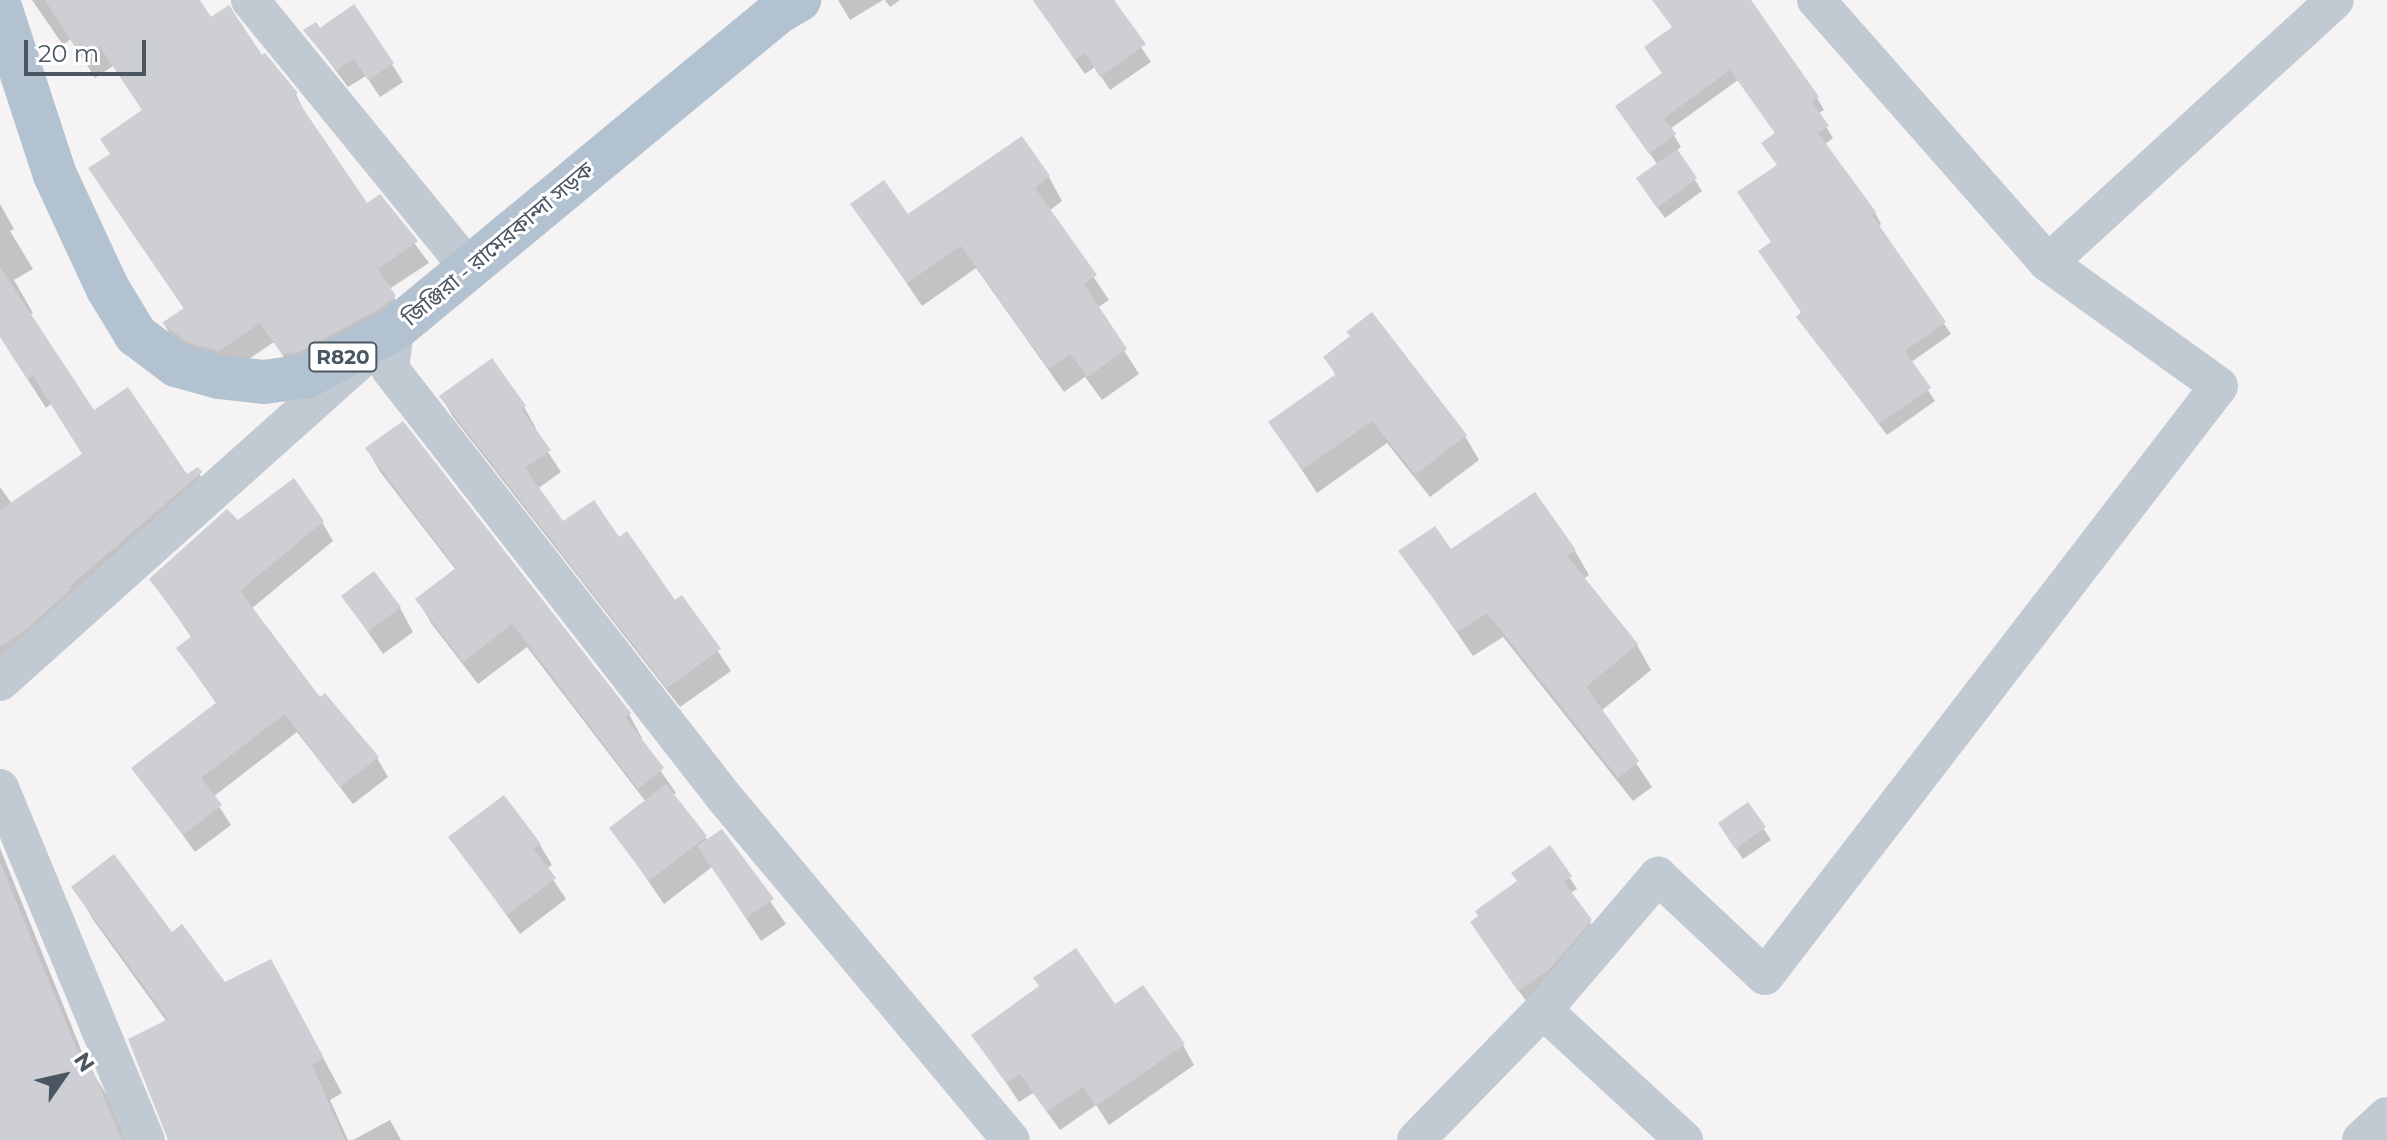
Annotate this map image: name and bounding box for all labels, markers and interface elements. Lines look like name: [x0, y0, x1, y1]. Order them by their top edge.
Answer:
scale bar: [28, 24, 150, 74]
text: 20 m: [38, 39, 99, 68]
street label: জিঞ্জিরা - রামেরকান্দা সড়ক: [397, 156, 599, 332]
road number: R820: [307, 341, 379, 373]
north arrow: [24, 1036, 104, 1116]
text: N: [68, 1047, 100, 1077]

